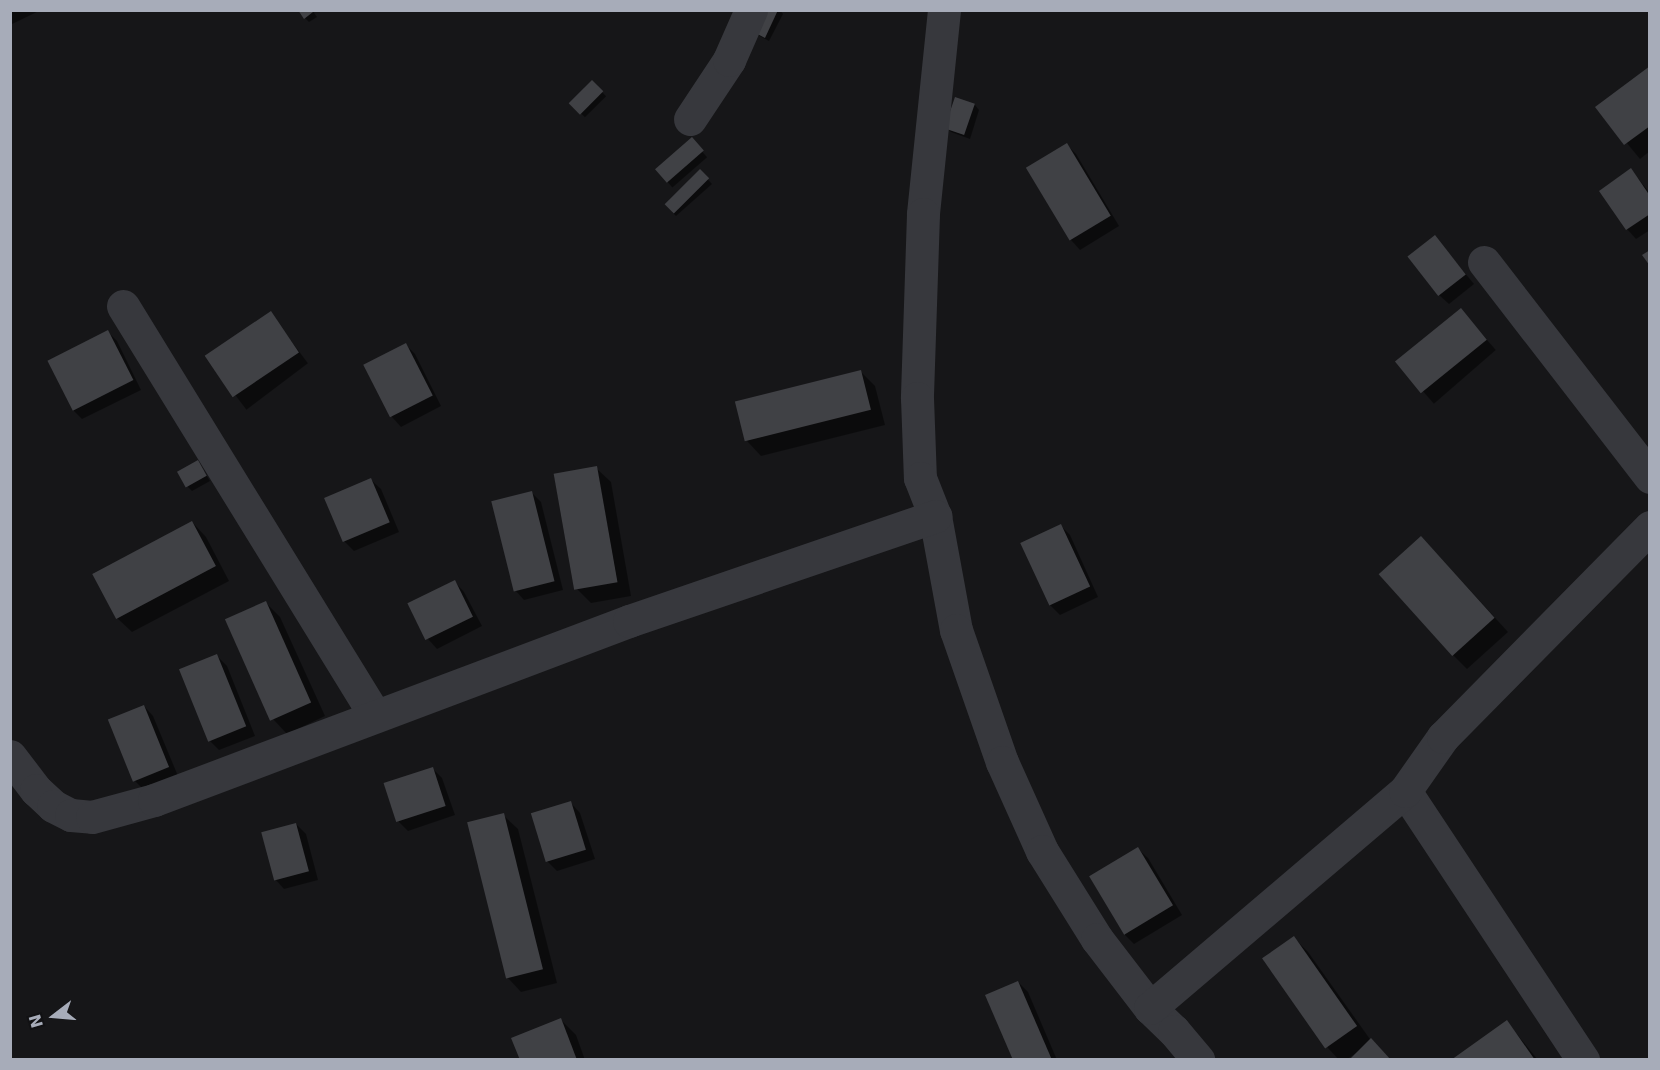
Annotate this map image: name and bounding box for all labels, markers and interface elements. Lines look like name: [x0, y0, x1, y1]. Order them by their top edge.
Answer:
north arrow: [24, 986, 84, 1046]
text: N: [25, 1012, 47, 1030]

